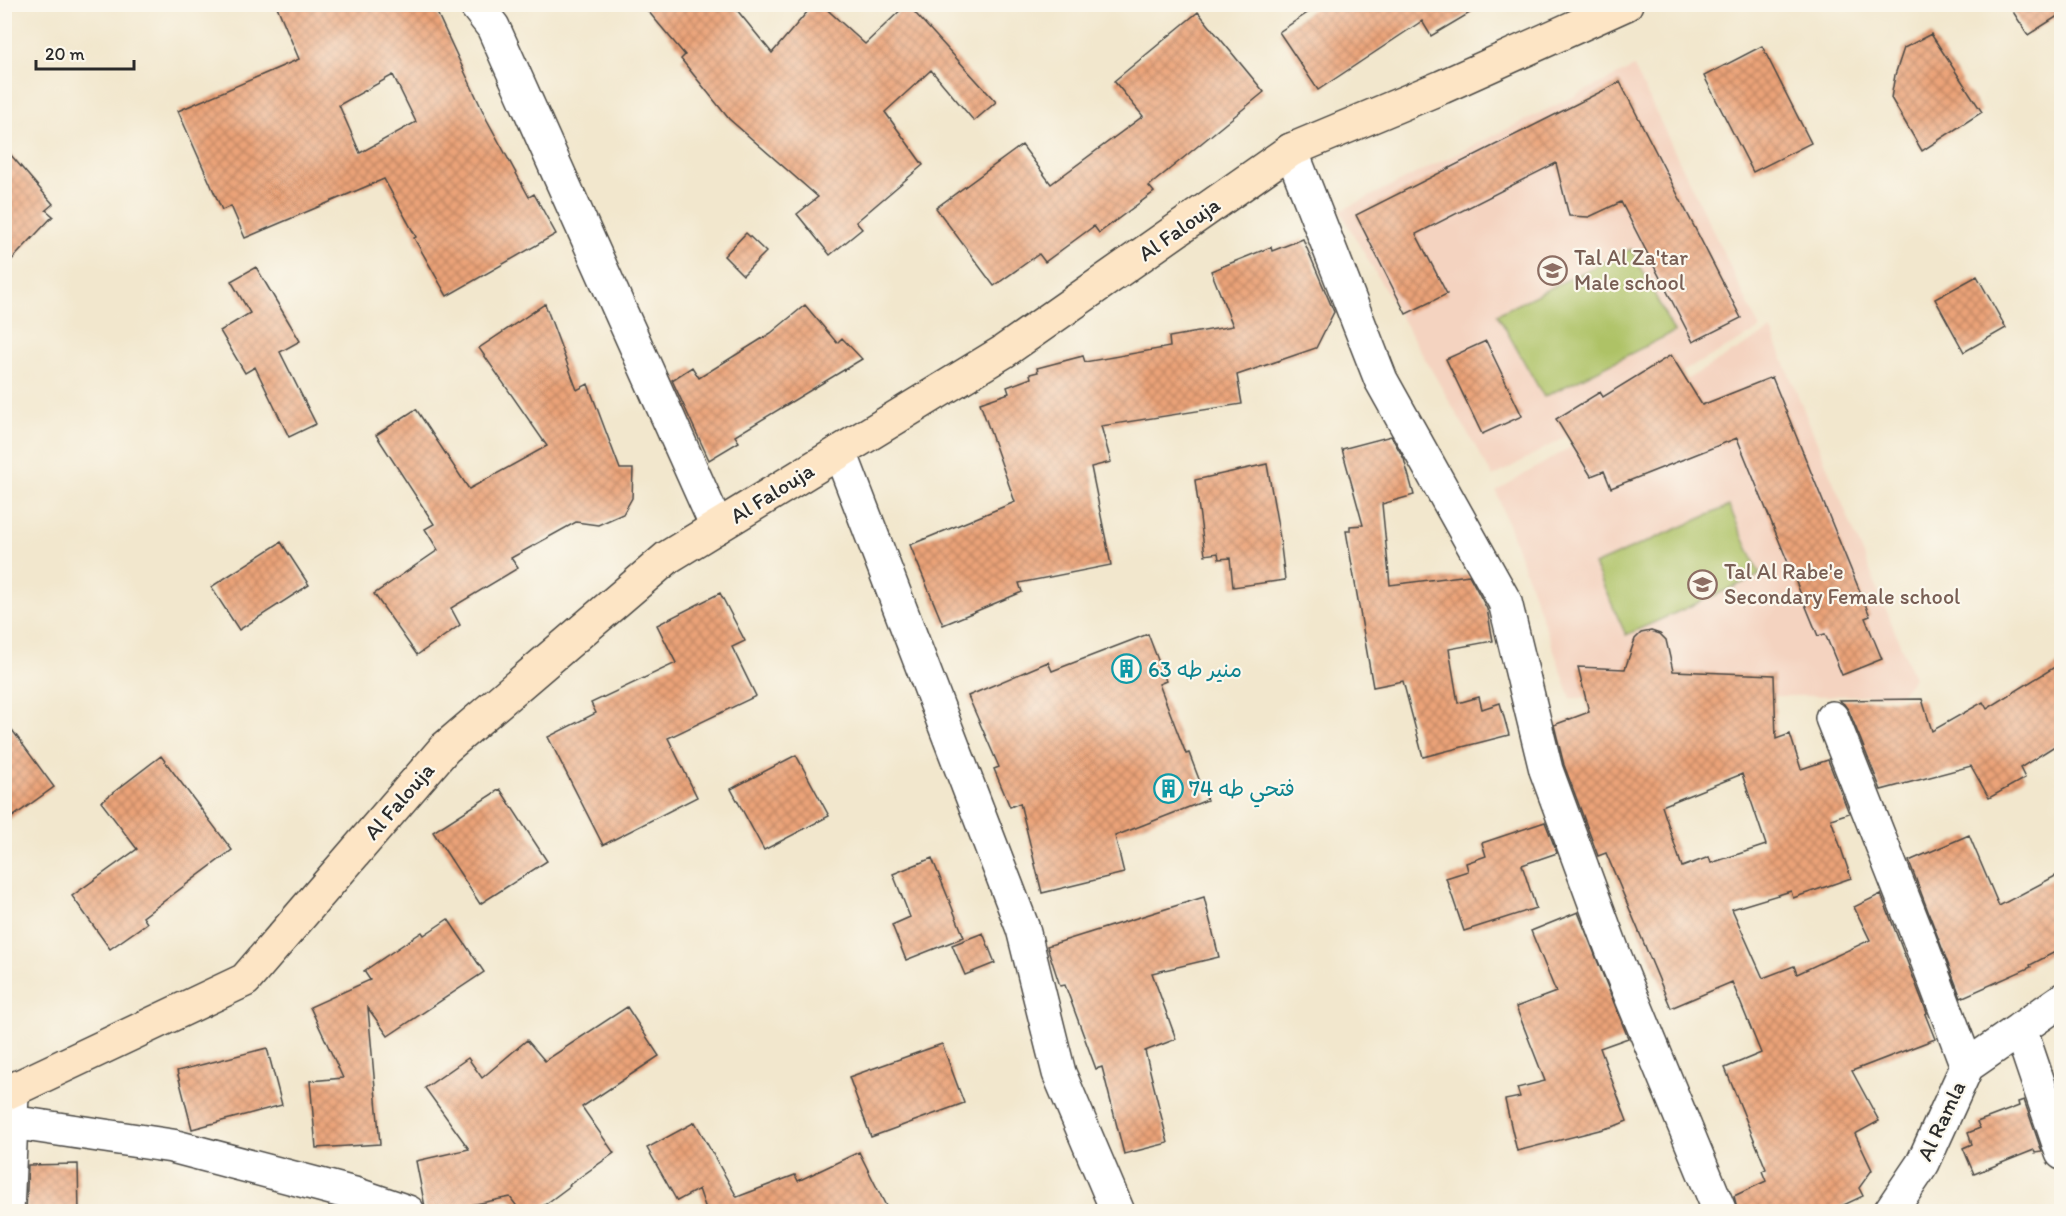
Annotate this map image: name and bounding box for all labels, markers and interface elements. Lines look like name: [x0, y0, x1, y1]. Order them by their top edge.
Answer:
scale bar: [36, 33, 134, 71]
text: 20 m: [45, 43, 85, 65]
street label: Al Falouja: [1133, 191, 1226, 267]
place label: Tal Al Za'tar Male school: [1574, 244, 1688, 296]
school or university icon: Tal Al Za'tar Male school: [1537, 254, 1569, 286]
street label: Al Falouja: [725, 456, 819, 529]
place label: Tal Al Rabe'e Secondary Female school: [1724, 558, 1960, 610]
school or university icon: Tal Al Rabe'e Secondary Female school: [1687, 568, 1719, 600]
building icon: منير طه 63: [1111, 653, 1143, 685]
place label: منير طه 63: [1148, 656, 1242, 683]
street label: Al Falouja: [358, 756, 440, 845]
building icon: فتحي طه 74: [1152, 772, 1184, 804]
place label: فتحي طه 74: [1189, 775, 1295, 808]
street label: Al Ramla: [1911, 1077, 1971, 1165]

